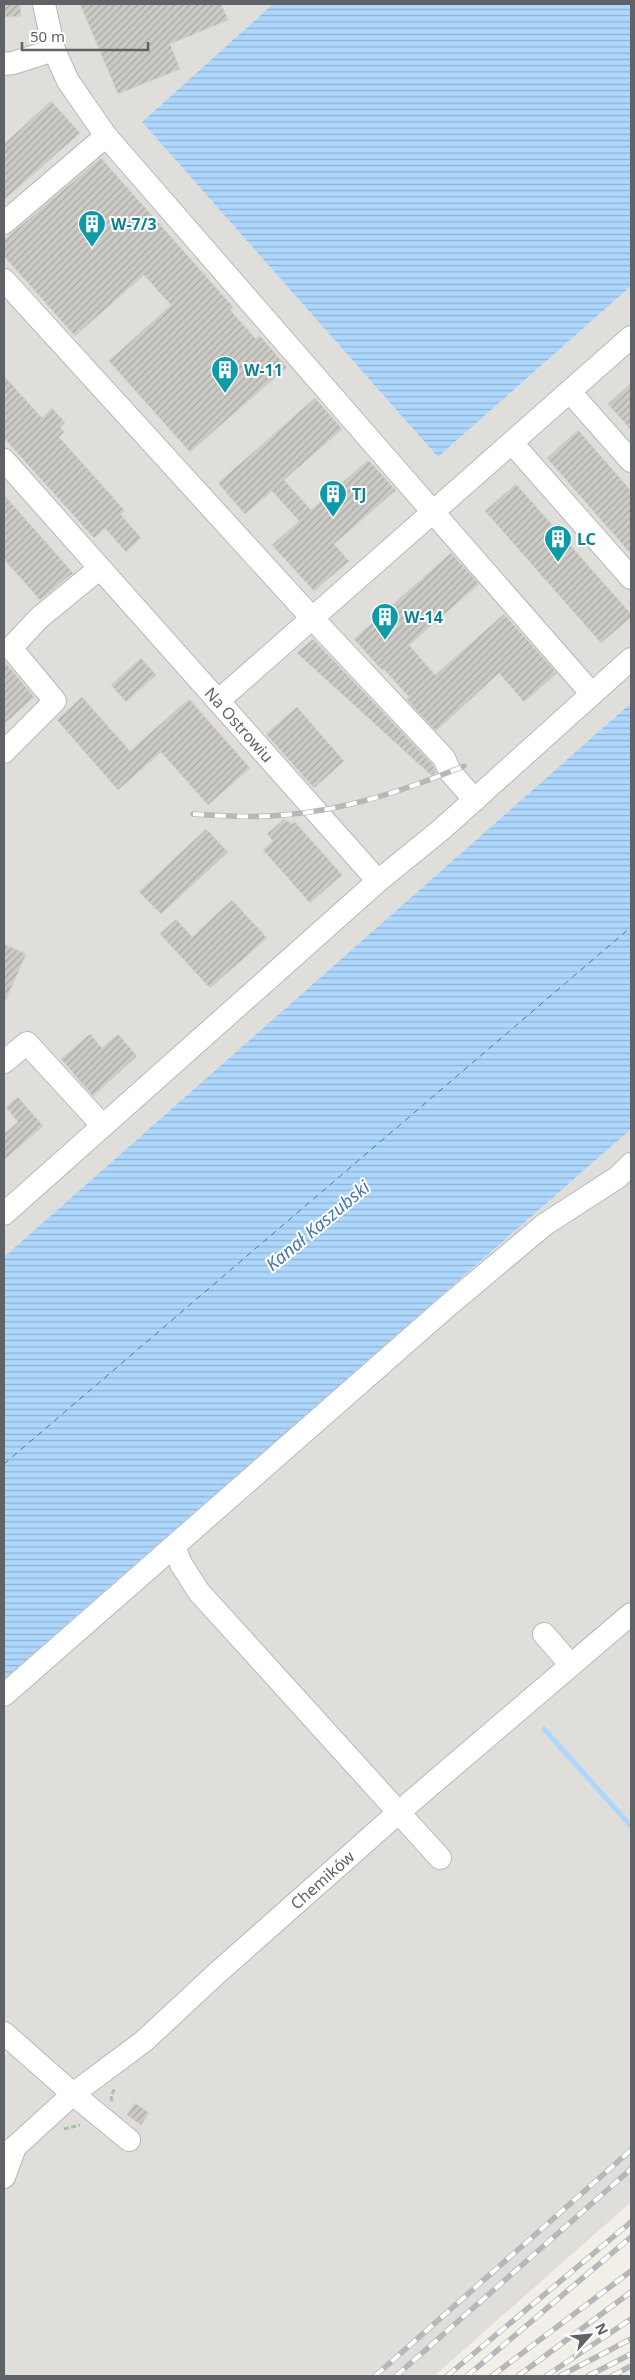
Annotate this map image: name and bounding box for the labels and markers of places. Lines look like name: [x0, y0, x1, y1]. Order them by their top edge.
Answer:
building icon: W-7/3: [77, 209, 107, 248]
place label: W-7/3: [111, 213, 157, 235]
building icon: W-11: [210, 355, 240, 394]
place label: W-11: [244, 359, 283, 381]
building icon: TJ: [318, 479, 348, 518]
place label: TJ: [352, 483, 367, 505]
building icon: LC: [543, 524, 573, 563]
place label: LC: [577, 528, 596, 550]
building icon: W-14: [370, 602, 400, 641]
place label: W-14: [404, 606, 443, 628]

